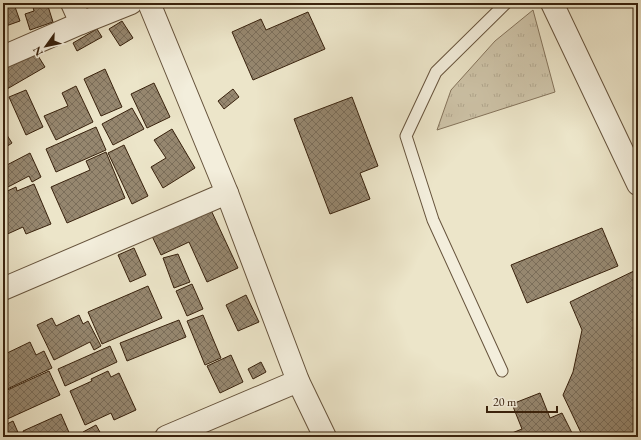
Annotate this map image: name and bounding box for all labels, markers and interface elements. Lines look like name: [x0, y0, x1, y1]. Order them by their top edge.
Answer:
north arrow: [26, 26, 66, 66]
text: N: [29, 44, 46, 59]
scale bar: [487, 388, 557, 414]
text: 20 m: [493, 394, 517, 410]

